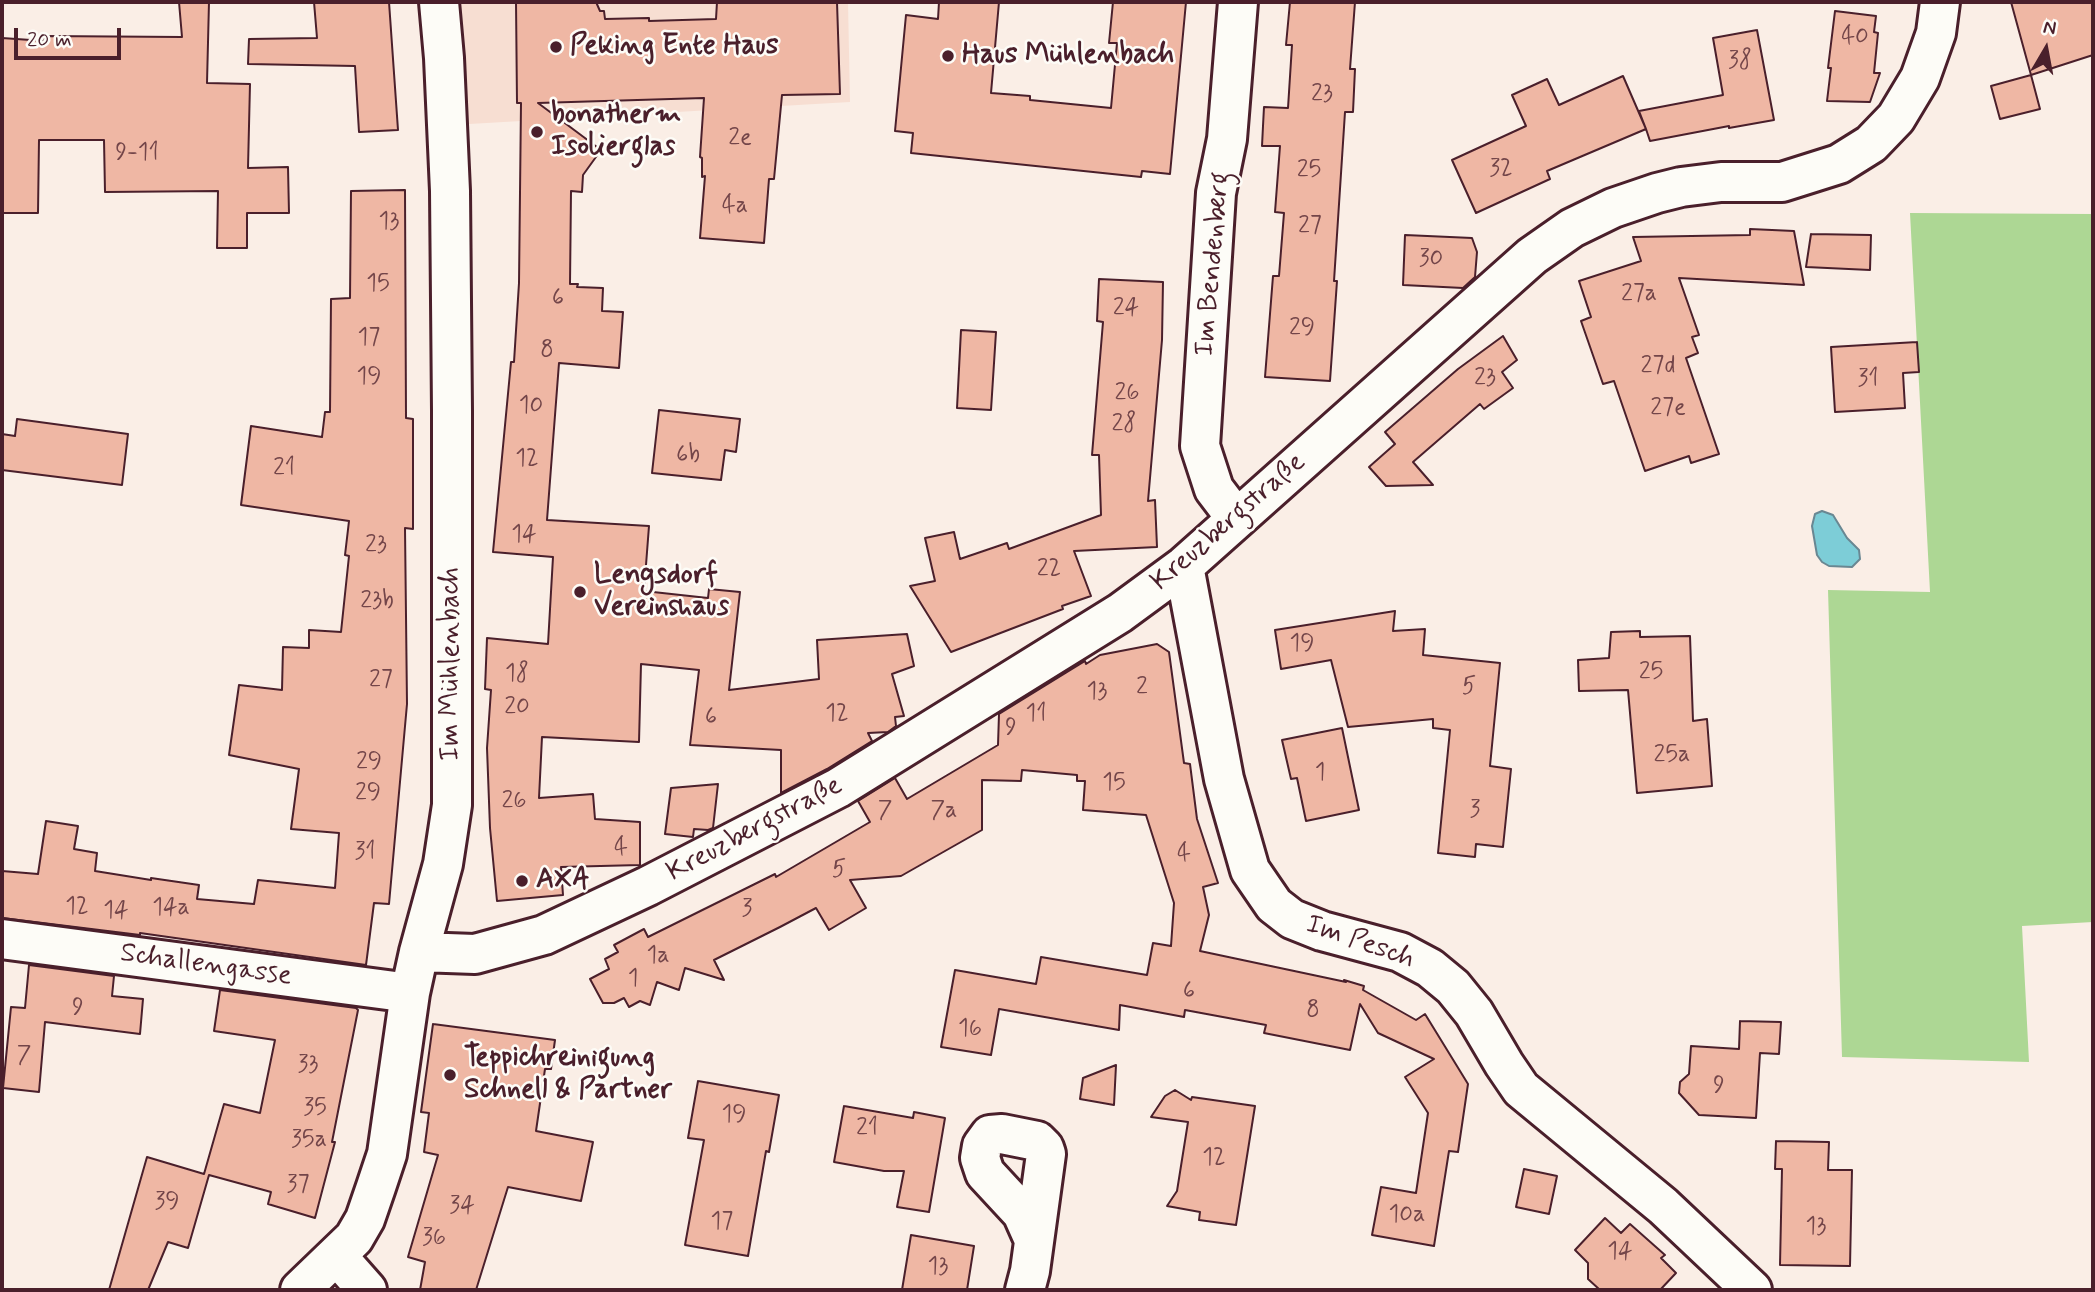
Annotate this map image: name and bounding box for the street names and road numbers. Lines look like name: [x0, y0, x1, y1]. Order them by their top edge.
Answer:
street label: Im Bendenberg: [1189, 170, 1239, 358]
street label: Kreuzbergstraße: [1145, 447, 1313, 599]
street label: Im Mühlenbach: [435, 567, 469, 761]
street label: Kreuzbergstraße: [661, 770, 849, 890]
street label: Im Pesch: [1301, 909, 1419, 977]
street label: Schallengasse: [118, 937, 294, 995]

